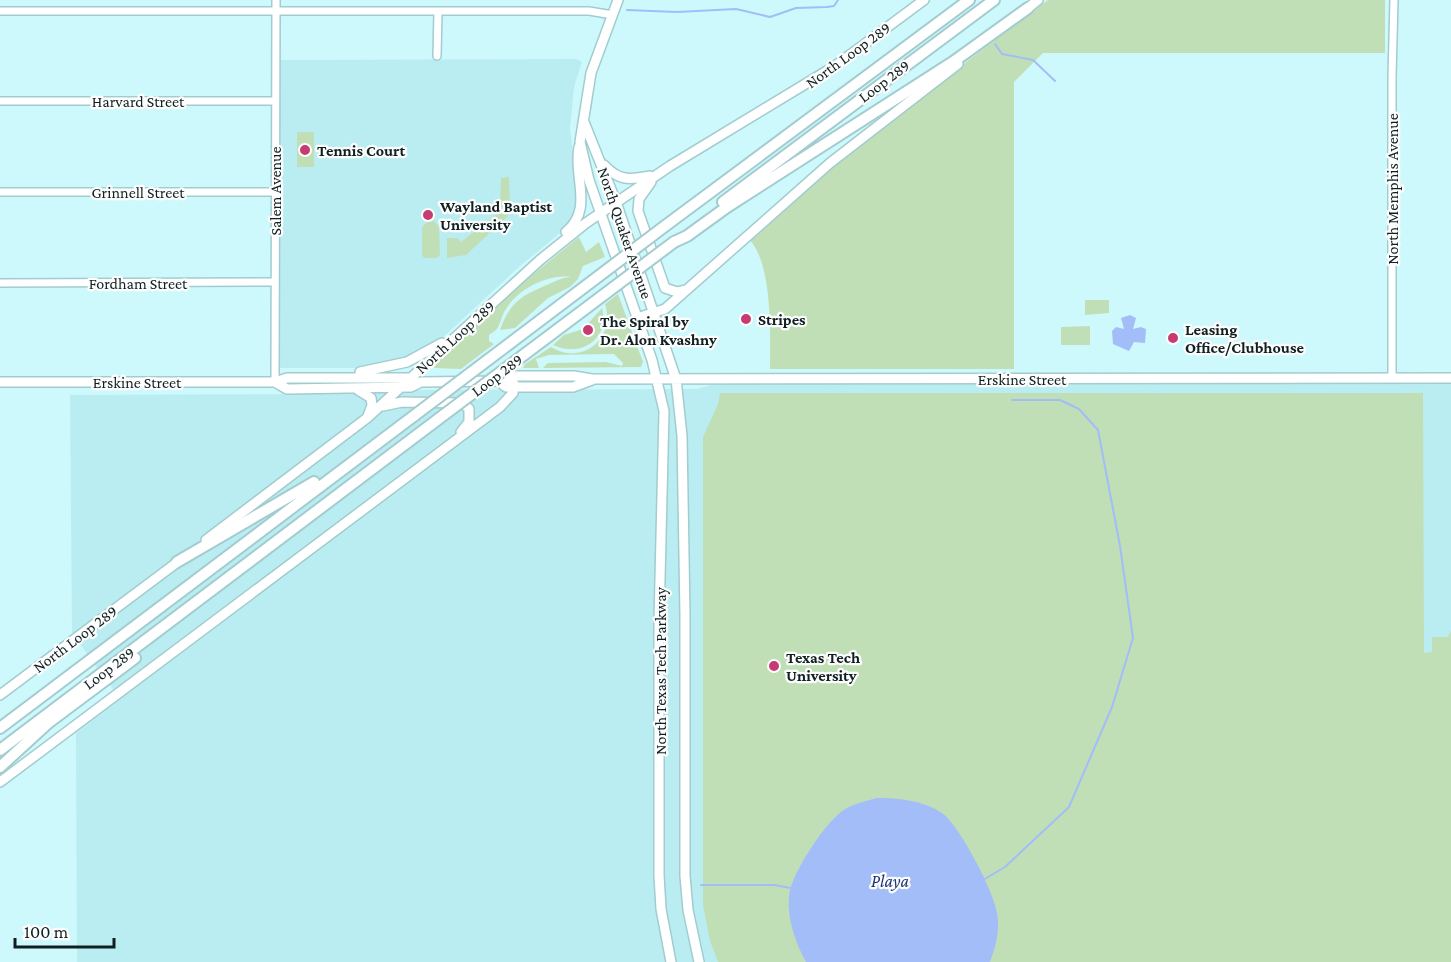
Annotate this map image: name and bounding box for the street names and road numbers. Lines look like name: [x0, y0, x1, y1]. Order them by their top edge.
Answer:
street label: North Loop 289: [802, 18, 894, 92]
street label: Loop 289: [854, 55, 914, 107]
street label: Harvard Street: [92, 93, 185, 110]
street label: North Memphis Avenue: [1384, 113, 1402, 265]
street label: Salem Avenue: [267, 146, 284, 236]
street label: North Quaker Avenue: [595, 165, 655, 301]
street label: Grinnell Street: [91, 184, 185, 201]
street label: Fordham Street: [89, 275, 188, 292]
street label: North Loop 289: [411, 296, 499, 378]
street label: Loop 289: [467, 349, 527, 401]
street label: Erskine Street: [978, 371, 1067, 388]
street label: Erskine Street: [93, 374, 182, 391]
street label: North Texas Tech Parkway: [652, 587, 670, 755]
street label: North Loop 289: [29, 601, 121, 677]
street label: Loop 289: [79, 642, 139, 694]

